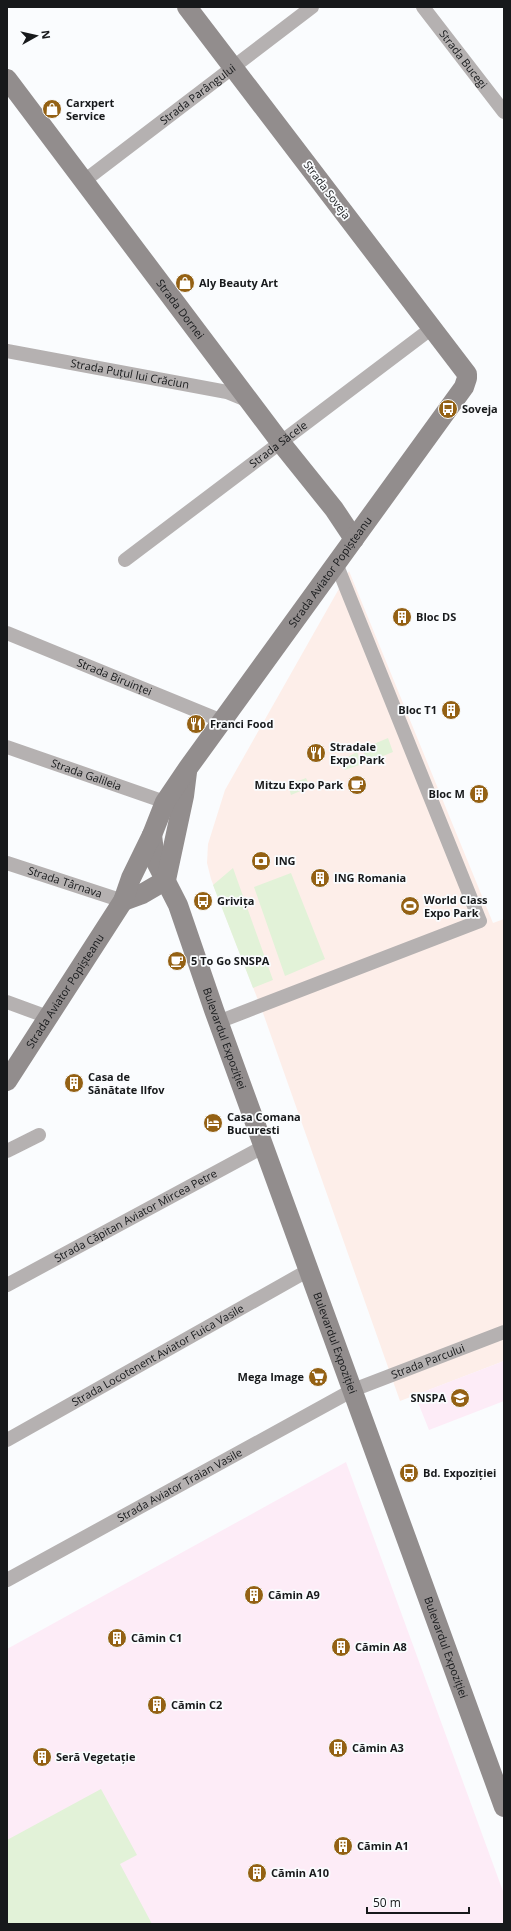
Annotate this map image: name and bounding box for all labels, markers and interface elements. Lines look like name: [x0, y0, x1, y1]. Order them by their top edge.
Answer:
north arrow: [16, 16, 56, 56]
street label: Strada Bucegi: [436, 26, 491, 91]
text: N: [38, 29, 54, 40]
street label: Strada Parângului: [156, 60, 238, 128]
place label: Carxpert Service: [66, 95, 114, 123]
shop icon: Carxpert Service: [41, 98, 63, 120]
street label: Strada Soveja: [301, 157, 354, 222]
shop icon: Aly Beauty Art: [174, 272, 196, 294]
place label: Aly Beauty Art: [199, 275, 278, 290]
street label: Strada Dornei: [153, 276, 208, 342]
street label: Strada Puțul lui Crăciun: [69, 355, 190, 392]
bus stop icon: Soveja: [437, 398, 459, 420]
place label: Soveja: [462, 401, 498, 416]
street label: Strada Săcele: [246, 417, 310, 471]
street label: Strada Aviator Popișteanu: [284, 513, 375, 630]
building icon: Bloc DS: [391, 606, 413, 628]
place label: Bloc DS: [416, 609, 456, 624]
street label: Strada Biruinței: [75, 654, 154, 699]
building icon: Bloc T1: [440, 699, 462, 721]
place label: Bloc T1: [398, 702, 437, 717]
restaurant icon: Franci Food: [185, 713, 207, 735]
place label: Franci Food: [210, 716, 273, 731]
place label: Stradale Expo Park: [330, 739, 385, 767]
restaurant icon: Stradale Expo Park: [305, 742, 327, 764]
street label: Strada Galileia: [49, 755, 124, 793]
cafe icon: Mitzu Expo Park: [346, 774, 368, 796]
place label: Mitzu Expo Park: [255, 777, 343, 792]
building icon: Bloc M: [468, 783, 490, 805]
place label: Bloc M: [429, 786, 465, 801]
bank icon: ING: [250, 850, 272, 872]
place label: ING: [275, 853, 296, 868]
street label: Strada Târnava: [26, 862, 104, 901]
building icon: ING Romania: [309, 867, 331, 889]
place label: ING Romania: [334, 870, 406, 885]
bus stop icon: Grivița: [192, 890, 214, 912]
place label: World Class Expo Park: [424, 892, 488, 920]
place label: Grivița: [217, 893, 254, 908]
sports icon: World Class Expo Park: [399, 895, 421, 917]
street label: Strada Aviator Popișteanu: [22, 931, 107, 1051]
cafe icon: 5 To Go SNSPA: [166, 950, 188, 972]
place label: 5 To Go SNSPA: [191, 953, 270, 968]
street label: Bulevardul Expoziției: [200, 985, 250, 1091]
place label: Casa de Sănătate Ilfov: [88, 1069, 165, 1097]
building icon: Casa de Sănătate Ilfov: [63, 1072, 85, 1094]
place label: Casa Comana Bucuresti: [227, 1109, 301, 1137]
hotel icon: Casa Comana Bucuresti: [202, 1112, 224, 1134]
street label: Strada Căpitan Aviator Mircea Petre: [51, 1165, 219, 1265]
street label: Bulevardul Expoziției: [310, 1290, 361, 1396]
street label: Strada Locotenent Aviator Fuica Vasile: [69, 1300, 246, 1409]
street label: Strada Parcului: [389, 1340, 467, 1382]
supermarket icon: Mega Image: [307, 1366, 329, 1388]
place label: Mega Image: [238, 1369, 304, 1384]
school or university icon: SNSPA: [449, 1387, 471, 1409]
place label: SNSPA: [410, 1390, 446, 1405]
street label: Strada Aviator Traian Vasile: [114, 1444, 245, 1525]
bus stop icon: Bd. Expoziției: [398, 1462, 420, 1484]
place label: Bd. Expoziției: [423, 1465, 496, 1480]
building icon: Cămin A9: [243, 1584, 265, 1606]
place label: Cămin A9: [268, 1587, 320, 1602]
street label: Bulevardul Expoziției: [421, 1594, 472, 1700]
building icon: Cămin C1: [106, 1627, 128, 1649]
place label: Cămin C1: [131, 1630, 182, 1645]
building icon: Cămin A8: [330, 1636, 352, 1658]
place label: Cămin A8: [355, 1639, 407, 1654]
building icon: Cămin C2: [146, 1694, 168, 1716]
place label: Cămin C2: [171, 1697, 222, 1712]
building icon: Cămin A3: [327, 1737, 349, 1759]
place label: Cămin A3: [352, 1740, 404, 1755]
building icon: Seră Vegetație: [31, 1746, 53, 1768]
place label: Seră Vegetație: [56, 1749, 136, 1764]
building icon: Cămin A1: [332, 1835, 354, 1857]
place label: Cămin A1: [357, 1838, 409, 1853]
building icon: Cămin A10: [246, 1862, 268, 1884]
place label: Cămin A10: [271, 1865, 329, 1880]
scale bar: [367, 1889, 469, 1915]
text: 50 m: [373, 1894, 401, 1911]

